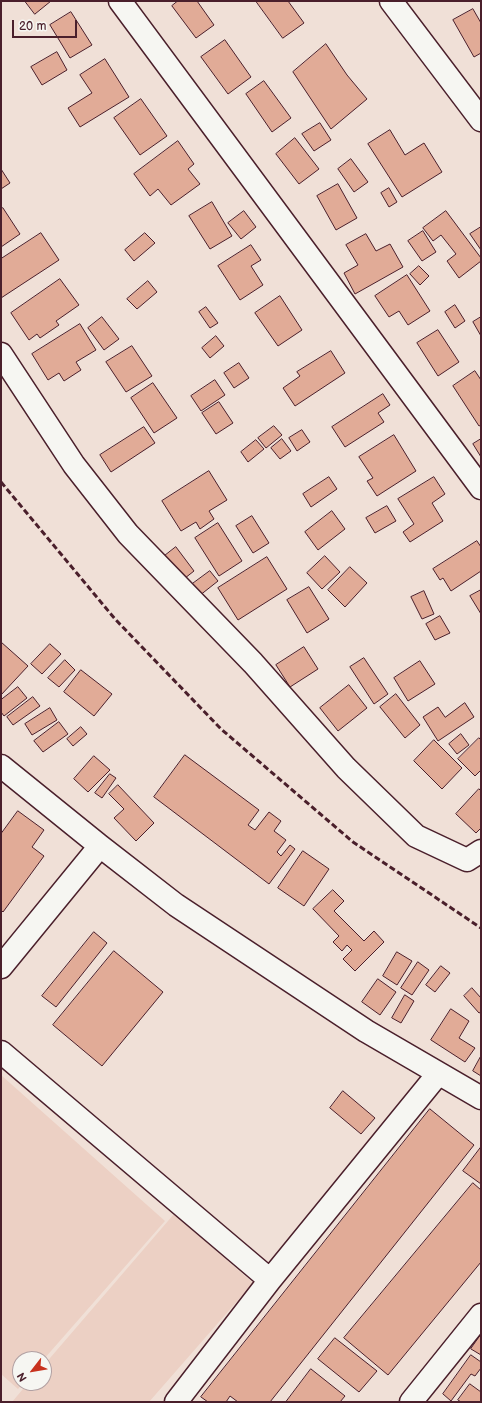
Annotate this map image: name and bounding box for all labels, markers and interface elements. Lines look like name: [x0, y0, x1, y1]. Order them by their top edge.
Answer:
scale bar: [14, 12, 79, 38]
text: 20 m: [19, 19, 46, 34]
north arrow: [12, 1351, 52, 1391]
text: N: [14, 1370, 30, 1384]

